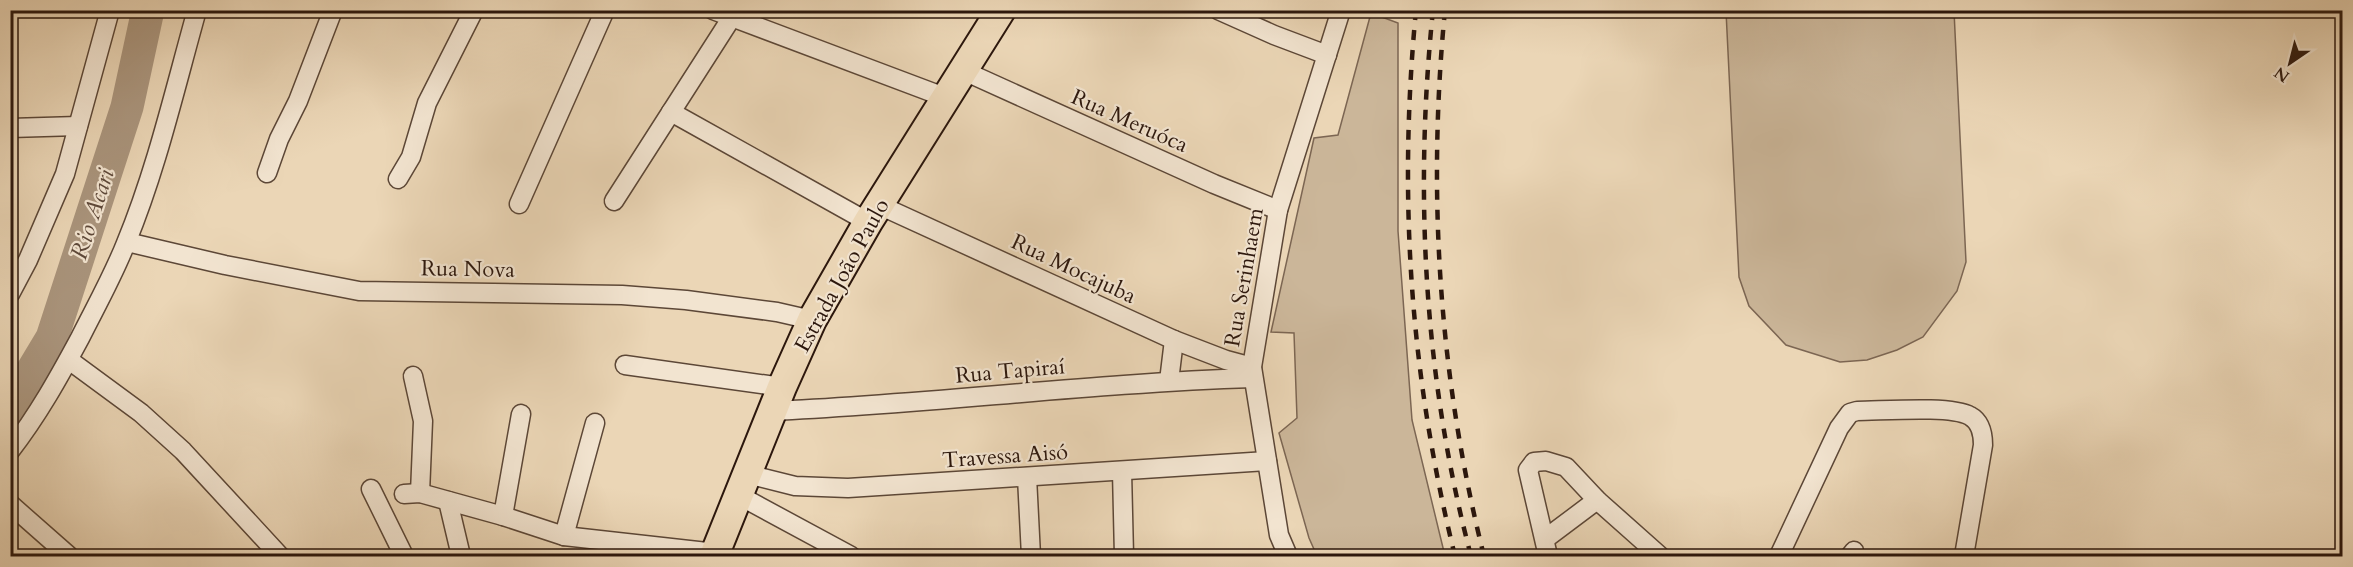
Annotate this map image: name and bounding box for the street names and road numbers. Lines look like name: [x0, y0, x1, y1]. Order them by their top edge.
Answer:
street label: Rua Meruóca: [1066, 82, 1193, 160]
street label: Estrada João Paulo: [787, 193, 897, 358]
street label: Rua Serinhaem: [1217, 205, 1271, 349]
street label: Rua Mocajuba: [1006, 227, 1141, 311]
street label: Rua Nova: [421, 253, 516, 285]
street label: Rua Tapiraí: [954, 351, 1066, 391]
street label: Travessa Aisó: [941, 437, 1069, 475]

